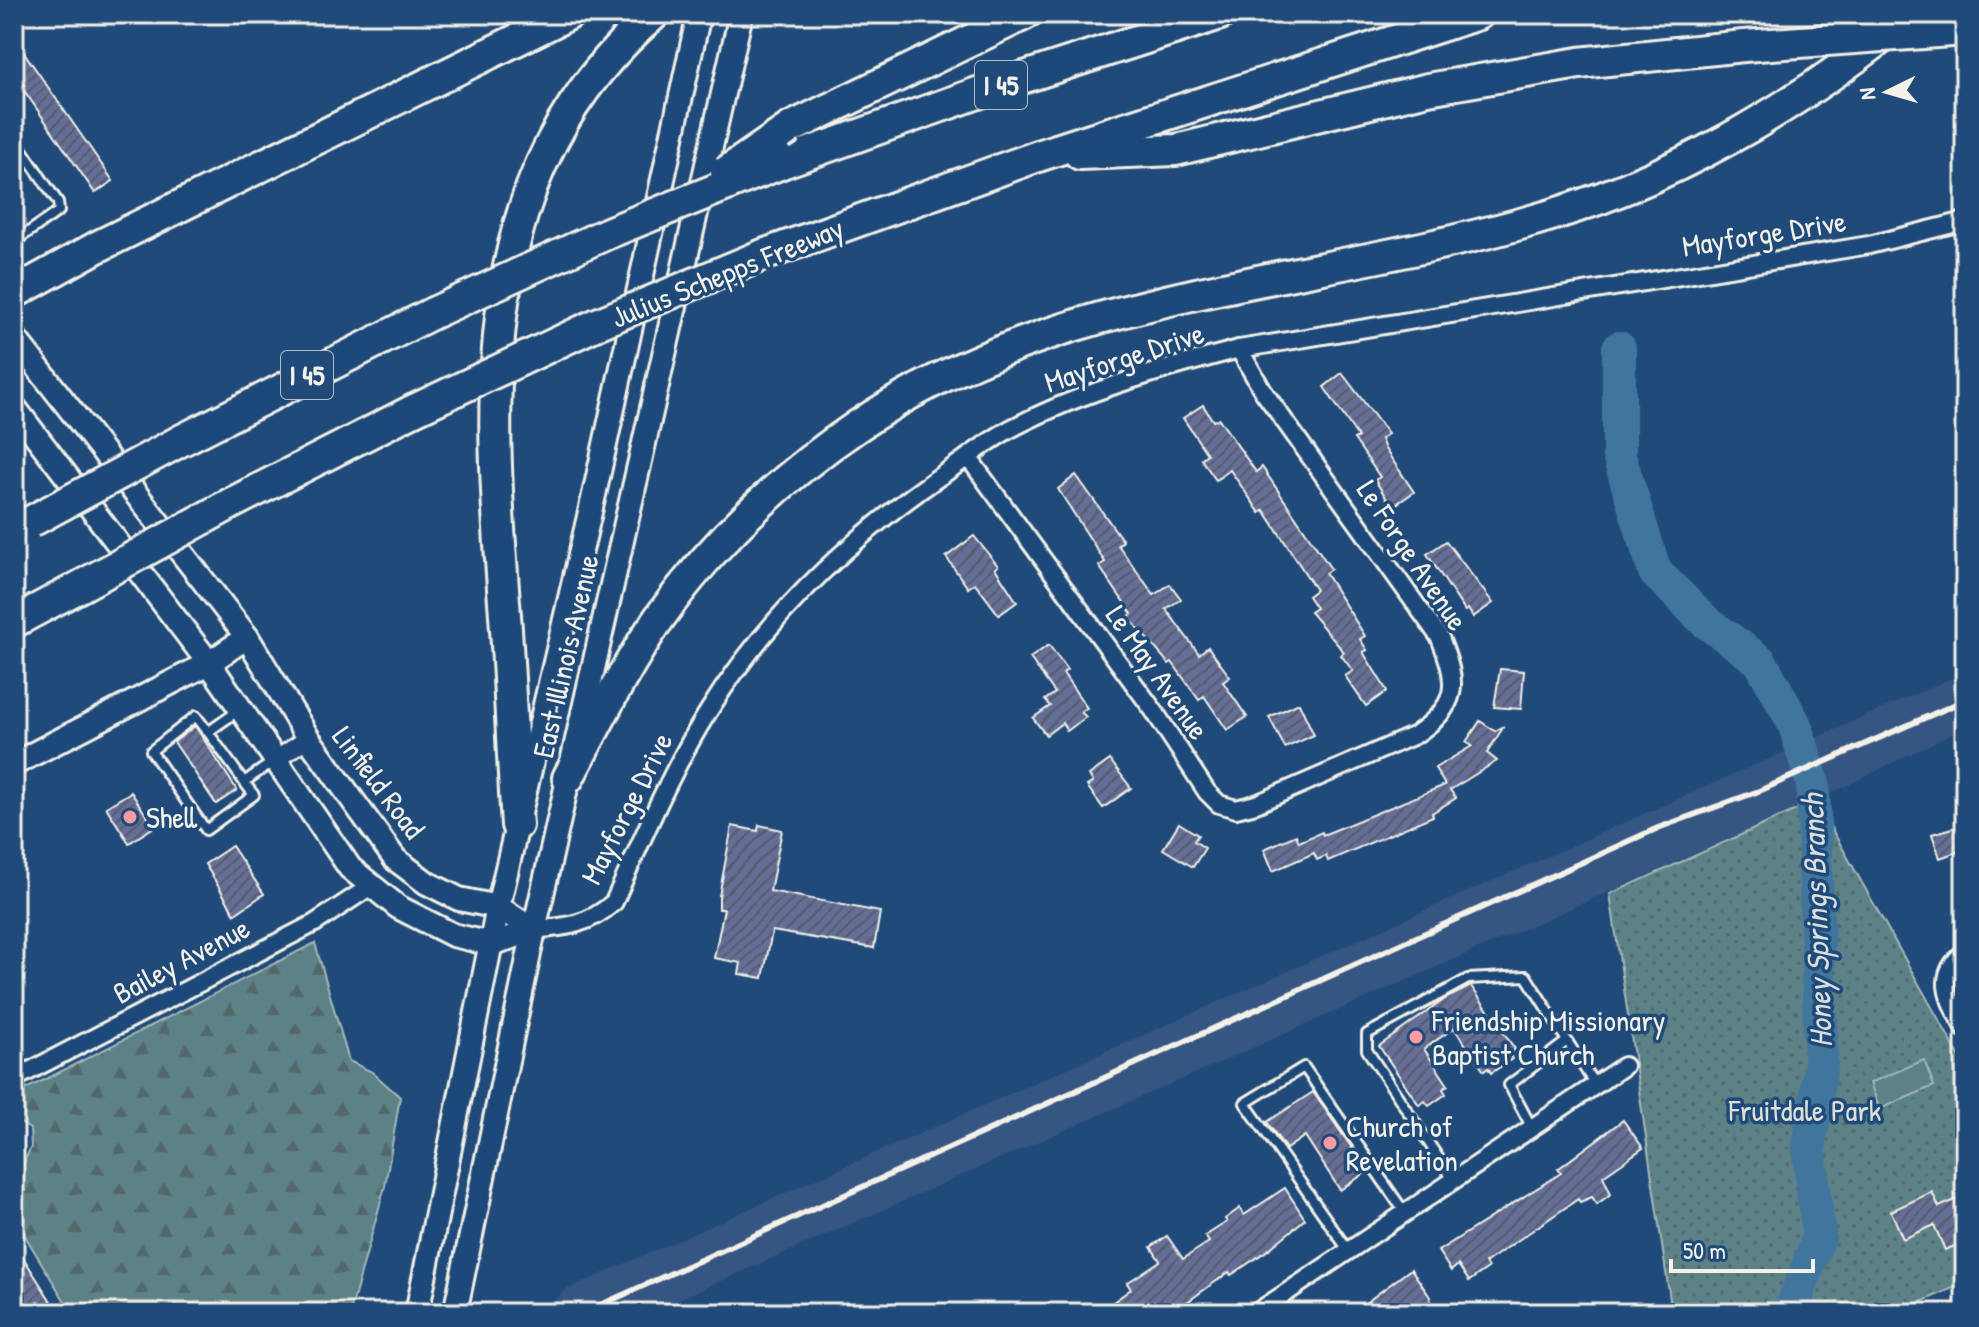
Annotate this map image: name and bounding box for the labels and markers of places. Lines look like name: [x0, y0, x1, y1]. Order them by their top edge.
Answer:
place label: Shell: [146, 797, 198, 837]
marker: Shell: [121, 808, 139, 826]
place label: Friendship Missionary Baptist Church: [1431, 1000, 1665, 1074]
marker: Friendship Missionary Baptist Church: [1407, 1028, 1425, 1046]
place label: Church of Revelation: [1346, 1106, 1458, 1180]
marker: Church of Revelation: [1321, 1134, 1339, 1152]

